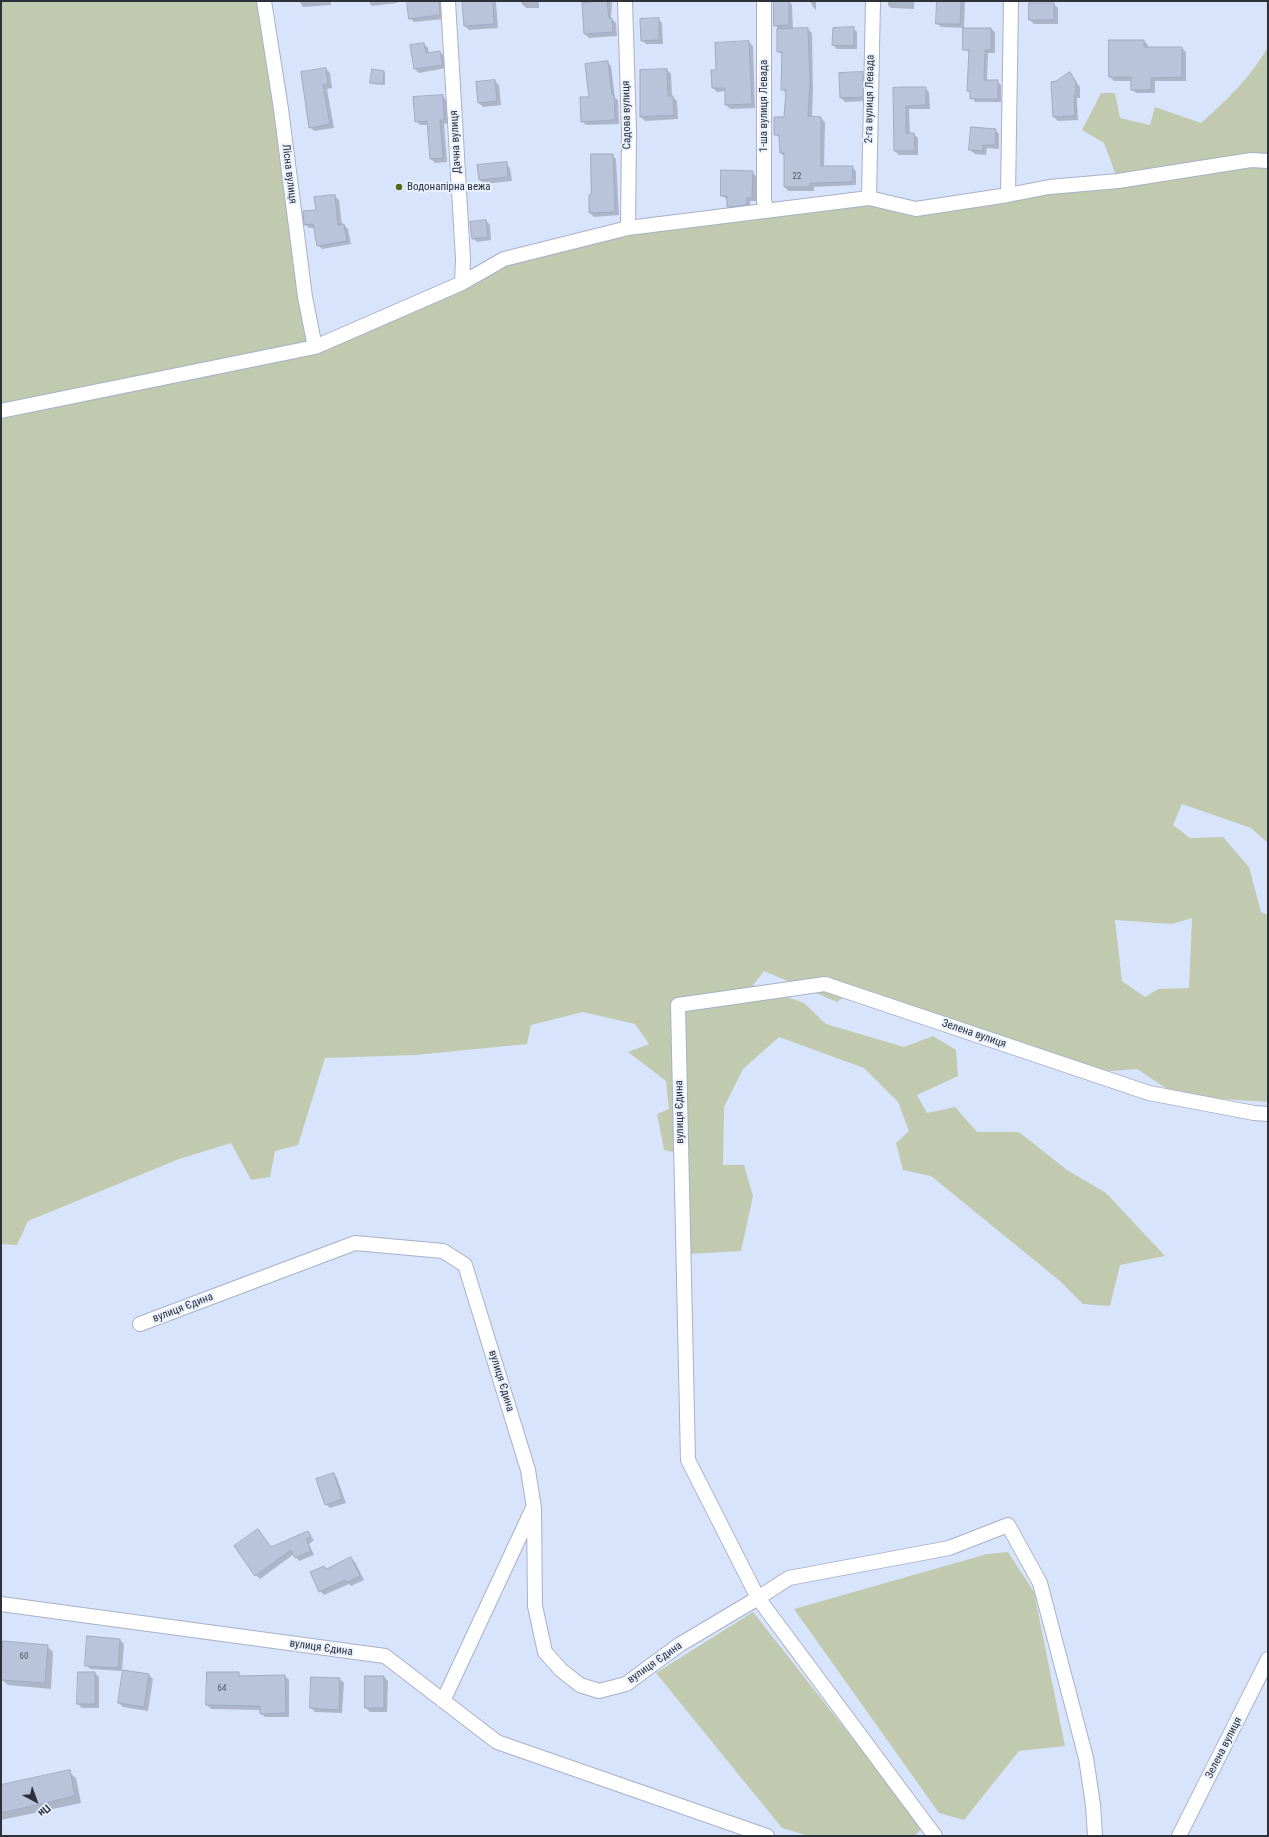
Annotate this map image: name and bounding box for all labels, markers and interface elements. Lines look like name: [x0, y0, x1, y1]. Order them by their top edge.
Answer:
street label: 2-га вулиця Левада: [863, 55, 877, 143]
street label: 1-ша вулиця Левада: [757, 60, 771, 152]
street label: Садова вулиця: [620, 81, 634, 149]
street label: Дачна вулиця: [448, 110, 464, 174]
street label: Лісна вулиця: [279, 143, 299, 205]
house number: 22: [793, 172, 801, 182]
place label: Водонапірна вежа: [407, 180, 491, 194]
marker: Водонапірна вежа: [394, 182, 404, 192]
street label: Зелена вулиця: [940, 1017, 1008, 1051]
street label: вулиця Єдина: [673, 1080, 687, 1144]
street label: вулиця Єдина: [151, 1290, 215, 1326]
street label: вулиця Єдина: [485, 1349, 517, 1413]
street label: вулиця Єдина: [289, 1637, 353, 1659]
street label: вулиця Єдина: [625, 1639, 685, 1687]
house number: 60: [20, 1652, 28, 1662]
house number: 64: [218, 1684, 226, 1694]
street label: Зелена вулиця: [1203, 1715, 1245, 1781]
north arrow: [16, 1781, 56, 1821]
text: Пн: [35, 1801, 53, 1819]

